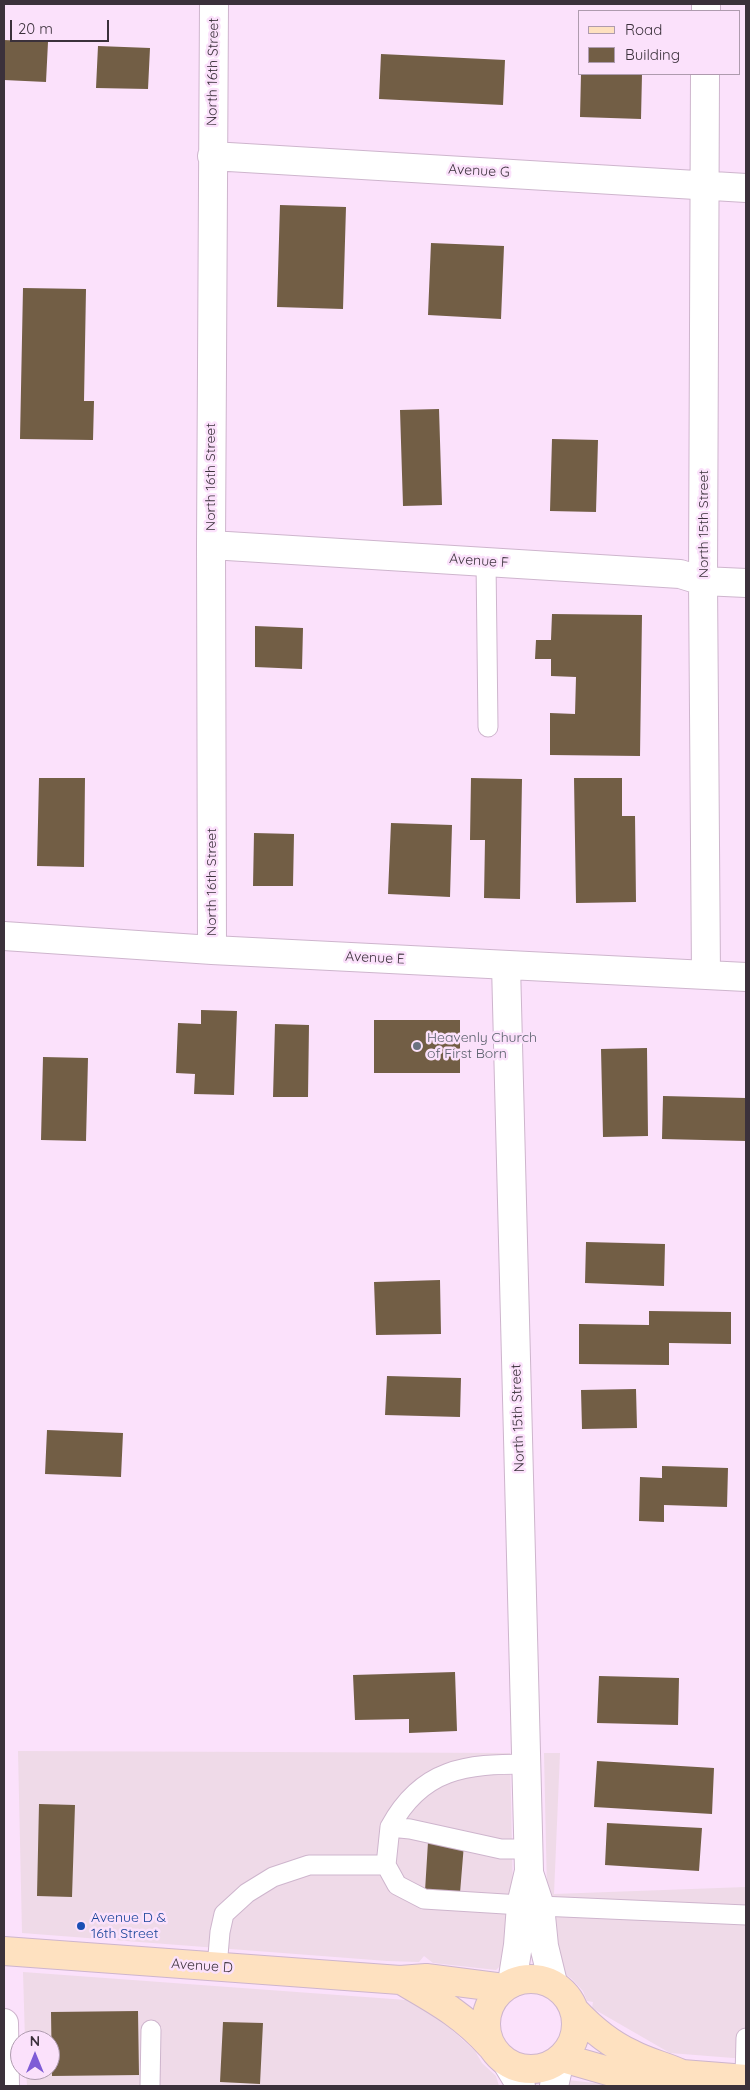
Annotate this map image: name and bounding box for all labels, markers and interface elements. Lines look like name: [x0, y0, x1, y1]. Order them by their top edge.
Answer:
scale bar: [12, 10, 111, 42]
legend: [578, 10, 740, 75]
street label: North 16th Street: [204, 18, 222, 126]
text: 20 m: [18, 19, 53, 38]
text: Road: [625, 20, 662, 39]
text: Building: [625, 45, 680, 64]
street label: Avenue G: [448, 161, 510, 181]
street label: North 16th Street: [203, 423, 219, 531]
street label: North 15th Street: [696, 470, 712, 578]
street label: Avenue F: [449, 551, 509, 571]
street label: North 16th Street: [204, 828, 220, 936]
street label: Avenue E: [345, 948, 405, 968]
place label: Heavenly Church of First Born: [427, 1030, 537, 1062]
marker: Heavenly Church of First Born: [411, 1040, 423, 1052]
street label: North 15th Street: [508, 1364, 528, 1472]
place label: Avenue D & 16th Street: [91, 1910, 166, 1942]
marker: Avenue D & 16th Street: [75, 1920, 87, 1932]
street label: Avenue D: [171, 1955, 233, 1977]
north arrow: [10, 2030, 60, 2080]
text: N: [30, 2032, 40, 2050]

